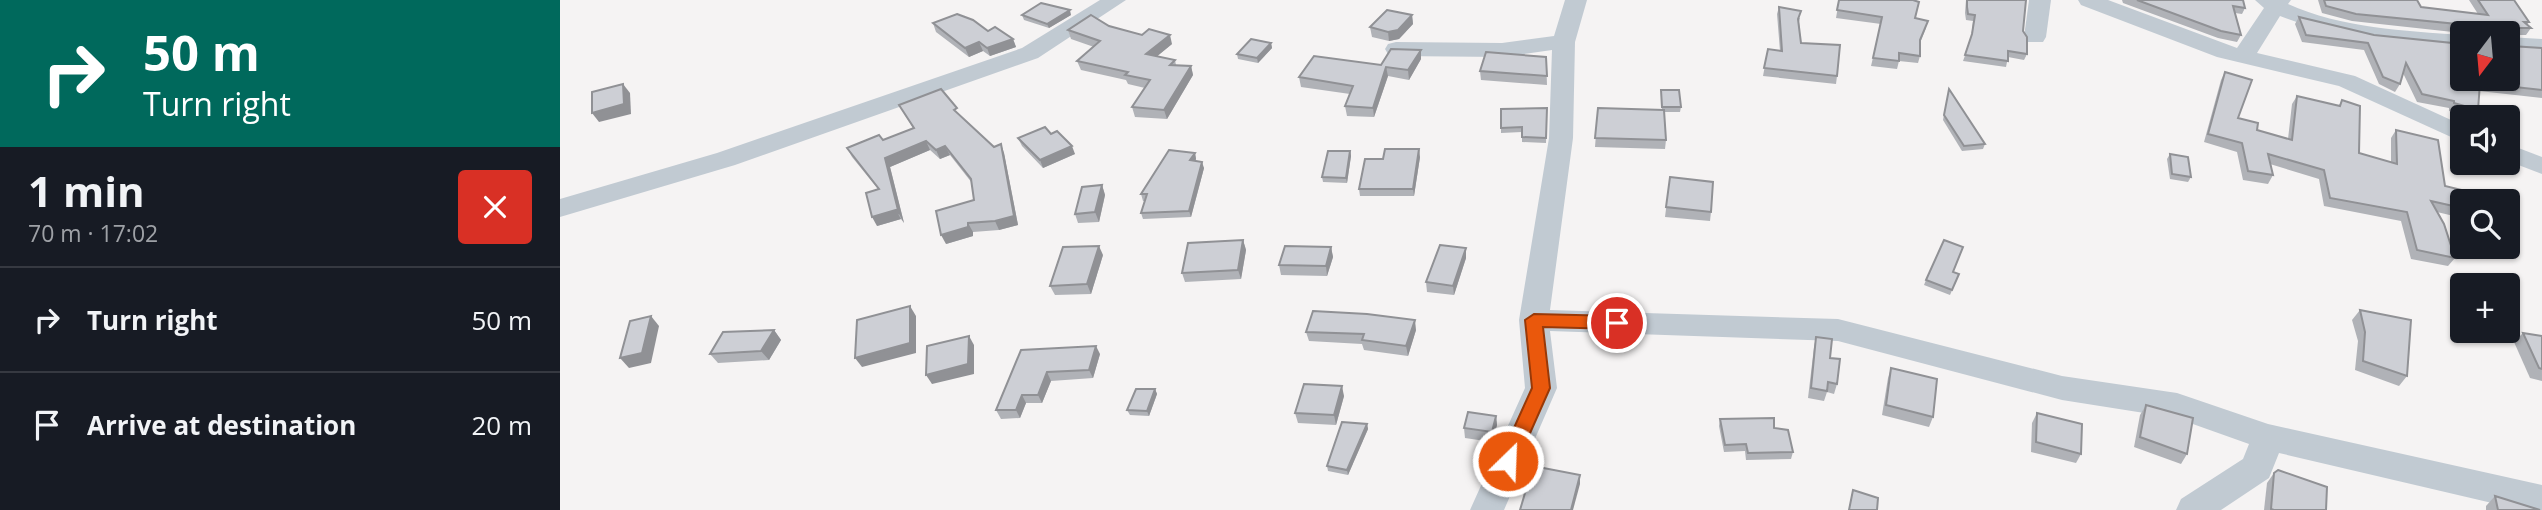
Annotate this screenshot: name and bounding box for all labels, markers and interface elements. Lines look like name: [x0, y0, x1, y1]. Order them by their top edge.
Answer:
text: 50 m: [143, 19, 260, 85]
north arrow: [2450, 21, 2520, 91]
map controls: [2450, 21, 2520, 343]
icon: right: [28, 28, 119, 119]
text: Turn right: [143, 82, 291, 125]
button: sound: [2450, 105, 2520, 175]
text: 1 min: [28, 162, 145, 219]
button: close: [458, 170, 532, 244]
button: search: [2450, 189, 2520, 259]
text: 70 m · 17:02: [28, 217, 158, 249]
button: +: [2450, 273, 2520, 343]
pin: [1587, 293, 1647, 353]
icon: right: [28, 301, 66, 339]
text: Turn right: [87, 302, 218, 338]
text: 50 m: [471, 302, 532, 338]
icon: arrive: [1598, 304, 1636, 342]
icon: arrive: [28, 406, 66, 444]
text: Arrive at destination: [87, 407, 356, 443]
text: 20 m: [471, 407, 532, 443]
position arrow: [1471, 424, 1545, 498]

